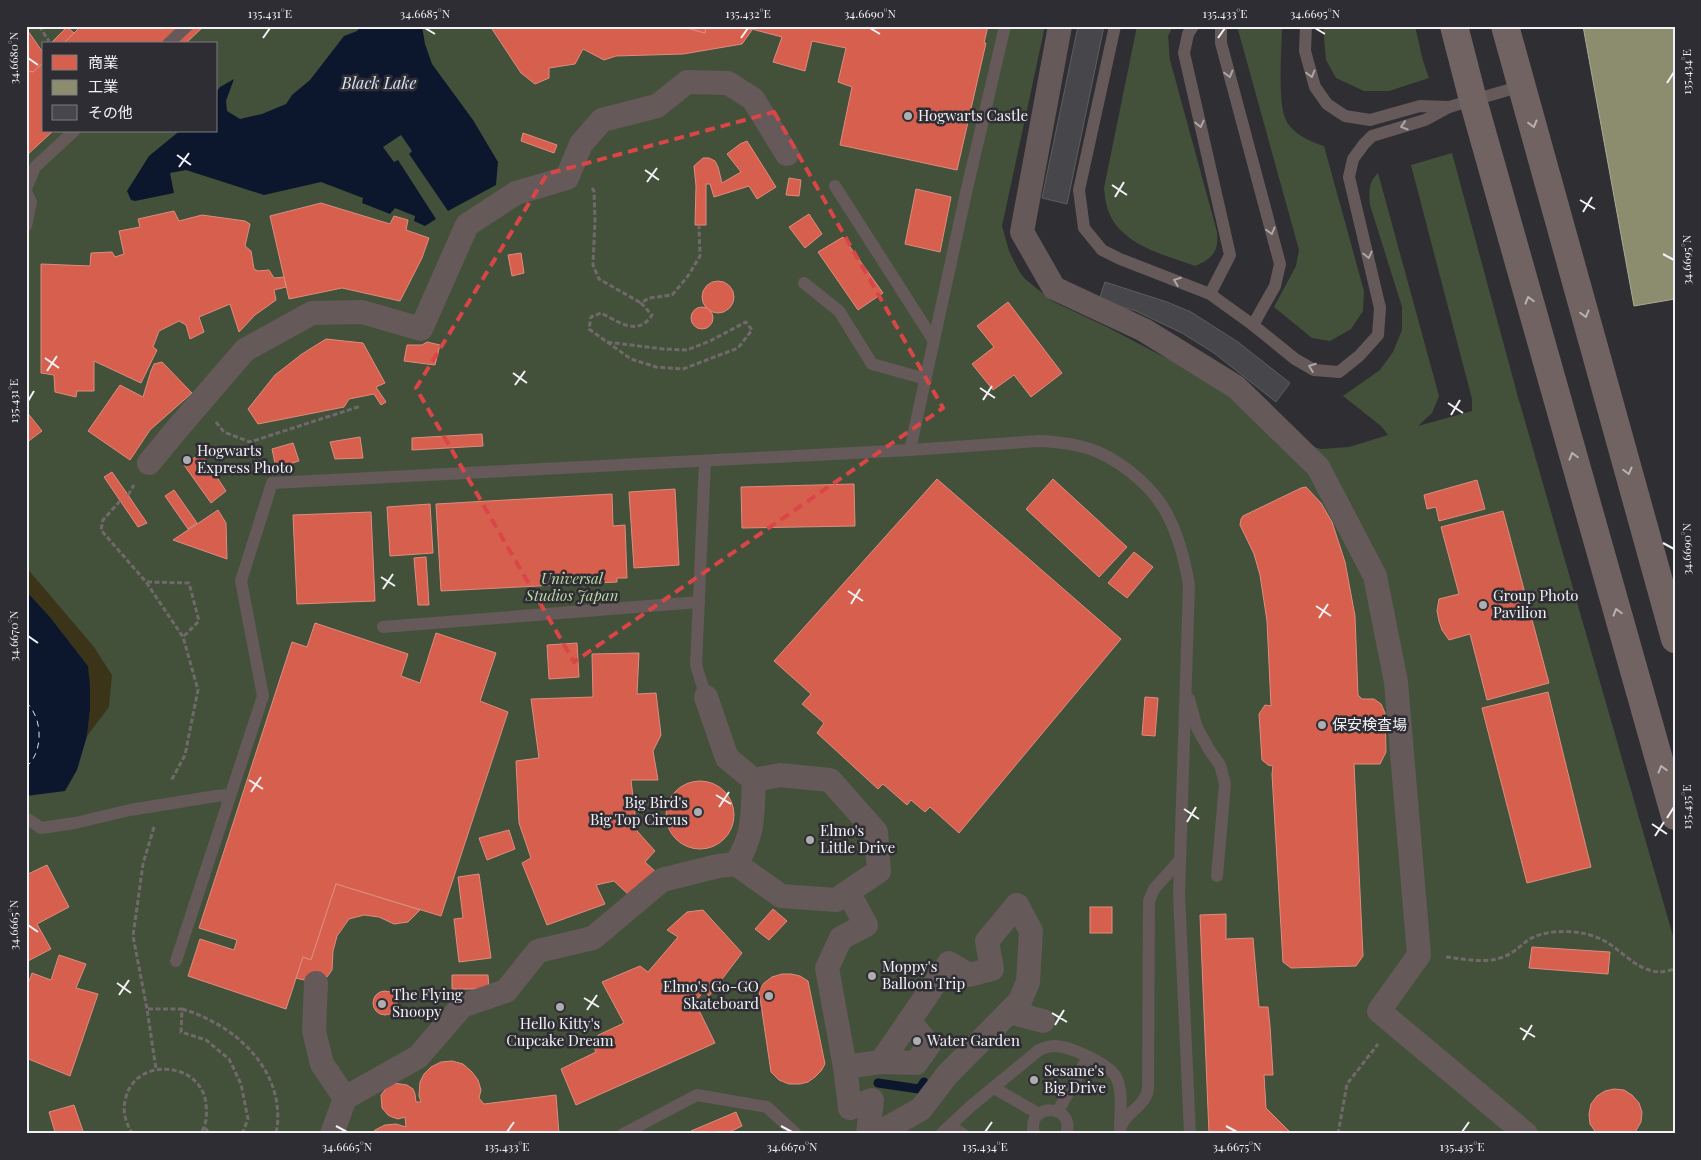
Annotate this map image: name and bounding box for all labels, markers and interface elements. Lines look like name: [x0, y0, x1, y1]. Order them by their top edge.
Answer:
text: 135.431°E: [248, 5, 292, 21]
text: 34.6685°N: [400, 5, 451, 21]
text: 135.432°E: [725, 5, 771, 21]
text: 34.6690°N: [844, 5, 897, 21]
text: 135.433°E: [1202, 5, 1248, 21]
text: 34.6695°N: [1290, 5, 1341, 21]
text: 34.6680°N: [5, 31, 21, 84]
legend: [42, 42, 218, 132]
text: 135.434°E: [1678, 49, 1694, 95]
text: 商業: [88, 52, 118, 72]
one-way arrow: [1223, 69, 1234, 78]
one-way arrow: [1305, 70, 1316, 79]
water label: Black Lake: [341, 72, 417, 93]
text: 工業: [88, 76, 118, 96]
text: その他: [88, 102, 133, 122]
place label: Hogwarts Castle: [918, 105, 1028, 125]
marker: Hogwarts Castle: [902, 110, 914, 122]
one-way arrow: [1194, 119, 1205, 128]
one-way arrow: [1527, 119, 1537, 127]
one-way arrow: [1401, 121, 1409, 131]
one-way arrow: [1266, 226, 1276, 234]
text: 34.6695°N: [1678, 234, 1694, 285]
one-way arrow: [1362, 251, 1373, 260]
one-way arrow: [1173, 277, 1181, 287]
one-way arrow: [1525, 296, 1535, 304]
one-way arrow: [1579, 310, 1590, 319]
one-way arrow: [1309, 363, 1317, 373]
text: 135.431°E: [5, 379, 21, 423]
place label: Hogwarts Express Photo: [197, 440, 293, 477]
one-way arrow: [1569, 452, 1579, 461]
marker: Hogwarts Express Photo: [181, 454, 193, 466]
one-way arrow: [1623, 466, 1633, 474]
text: 34.6690°N: [1678, 522, 1694, 575]
park label: Universal Studios Japan: [525, 568, 618, 605]
place label: Group Photo Pavilion: [1493, 585, 1579, 622]
marker: Group Photo Pavilion: [1477, 599, 1489, 611]
one-way arrow: [1613, 609, 1623, 617]
text: 34.6670°N: [5, 610, 21, 661]
place label: 保安検査場: [1332, 714, 1407, 734]
marker: 保安検査場: [1316, 719, 1328, 731]
one-way arrow: [1657, 765, 1667, 773]
text: 135.435°E: [1678, 785, 1694, 829]
place label: Big Bird's Big Top Circus: [590, 792, 688, 829]
marker: Big Bird's Big Top Circus: [692, 806, 704, 818]
place label: Elmo's Little Drive: [820, 820, 895, 857]
marker: Elmo's Little Drive: [804, 834, 816, 846]
text: 34.6665°N: [5, 899, 21, 950]
place label: Moppy's Balloon Trip: [882, 956, 965, 993]
marker: Moppy's Balloon Trip: [866, 970, 878, 982]
place label: Elmo's Go-GO Skateboard: [663, 976, 759, 1013]
place label: The Flying Snoopy: [392, 984, 463, 1021]
marker: Elmo's Go-GO Skateboard: [763, 990, 775, 1002]
marker: The Flying Snoopy: [376, 998, 388, 1010]
marker: Hello Kitty's Cupcake Dream: [554, 1001, 566, 1013]
place label: Hello Kitty's Cupcake Dream: [506, 1013, 614, 1050]
place label: Water Garden: [926, 1030, 1020, 1050]
marker: Water Garden: [911, 1035, 923, 1047]
place label: Sesame's Big Drive: [1044, 1060, 1106, 1097]
marker: Sesame's Big Drive: [1028, 1074, 1040, 1086]
text: 34.6665°N: [322, 1138, 373, 1154]
text: 135.433°E: [484, 1138, 530, 1154]
text: 34.6670°N: [767, 1138, 818, 1154]
text: 135.434°E: [962, 1138, 1008, 1154]
text: 34.6675°N: [1213, 1138, 1262, 1154]
text: 135.435°E: [1440, 1138, 1484, 1154]

